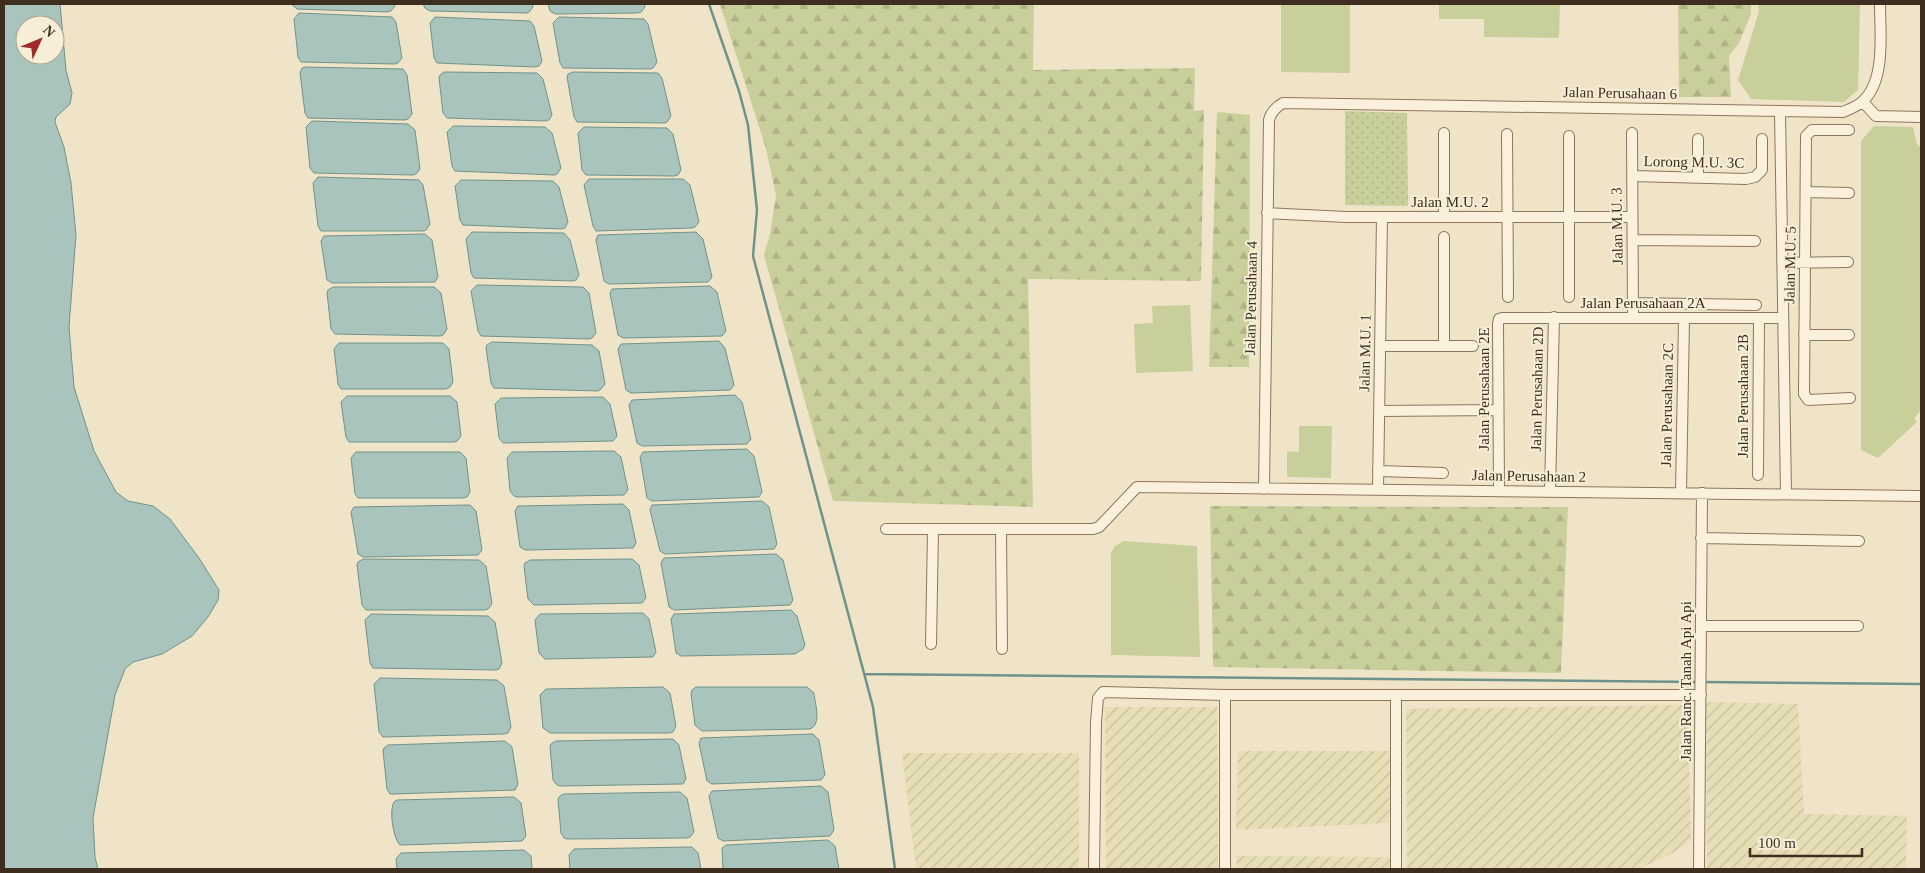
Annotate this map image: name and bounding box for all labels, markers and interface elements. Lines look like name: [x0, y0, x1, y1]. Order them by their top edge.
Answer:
north arrow: [15, 15, 65, 65]
text: N: [40, 22, 58, 40]
street label: Jalan Perusahaan 6: [1563, 84, 1678, 102]
street label: Lorong M.U. 3C: [1643, 153, 1745, 171]
street label: Jalan M.U. 3: [1608, 187, 1626, 265]
street label: Jalan M.U. 2: [1411, 194, 1489, 210]
street label: Jalan M.U. 5: [1781, 226, 1799, 304]
street label: Jalan Perusahaan 4: [1242, 240, 1260, 355]
street label: Jalan Perusahaan 2A: [1581, 295, 1706, 311]
street label: Jalan M.U. 1: [1356, 314, 1374, 392]
street label: Jalan Perusahaan 2D: [1528, 326, 1546, 452]
street label: Jalan Perusahaan 2E: [1476, 327, 1492, 451]
street label: Jalan Perusahaan 2B: [1735, 334, 1751, 458]
street label: Jalan Perusahaan 2C: [1658, 343, 1676, 467]
street label: Jalan Perusahaan 2: [1472, 467, 1586, 485]
street label: Jalan Ranc. Tanah Api Api: [1678, 601, 1694, 761]
scale bar: [1750, 826, 1862, 858]
text: 100 m: [1758, 835, 1796, 851]

